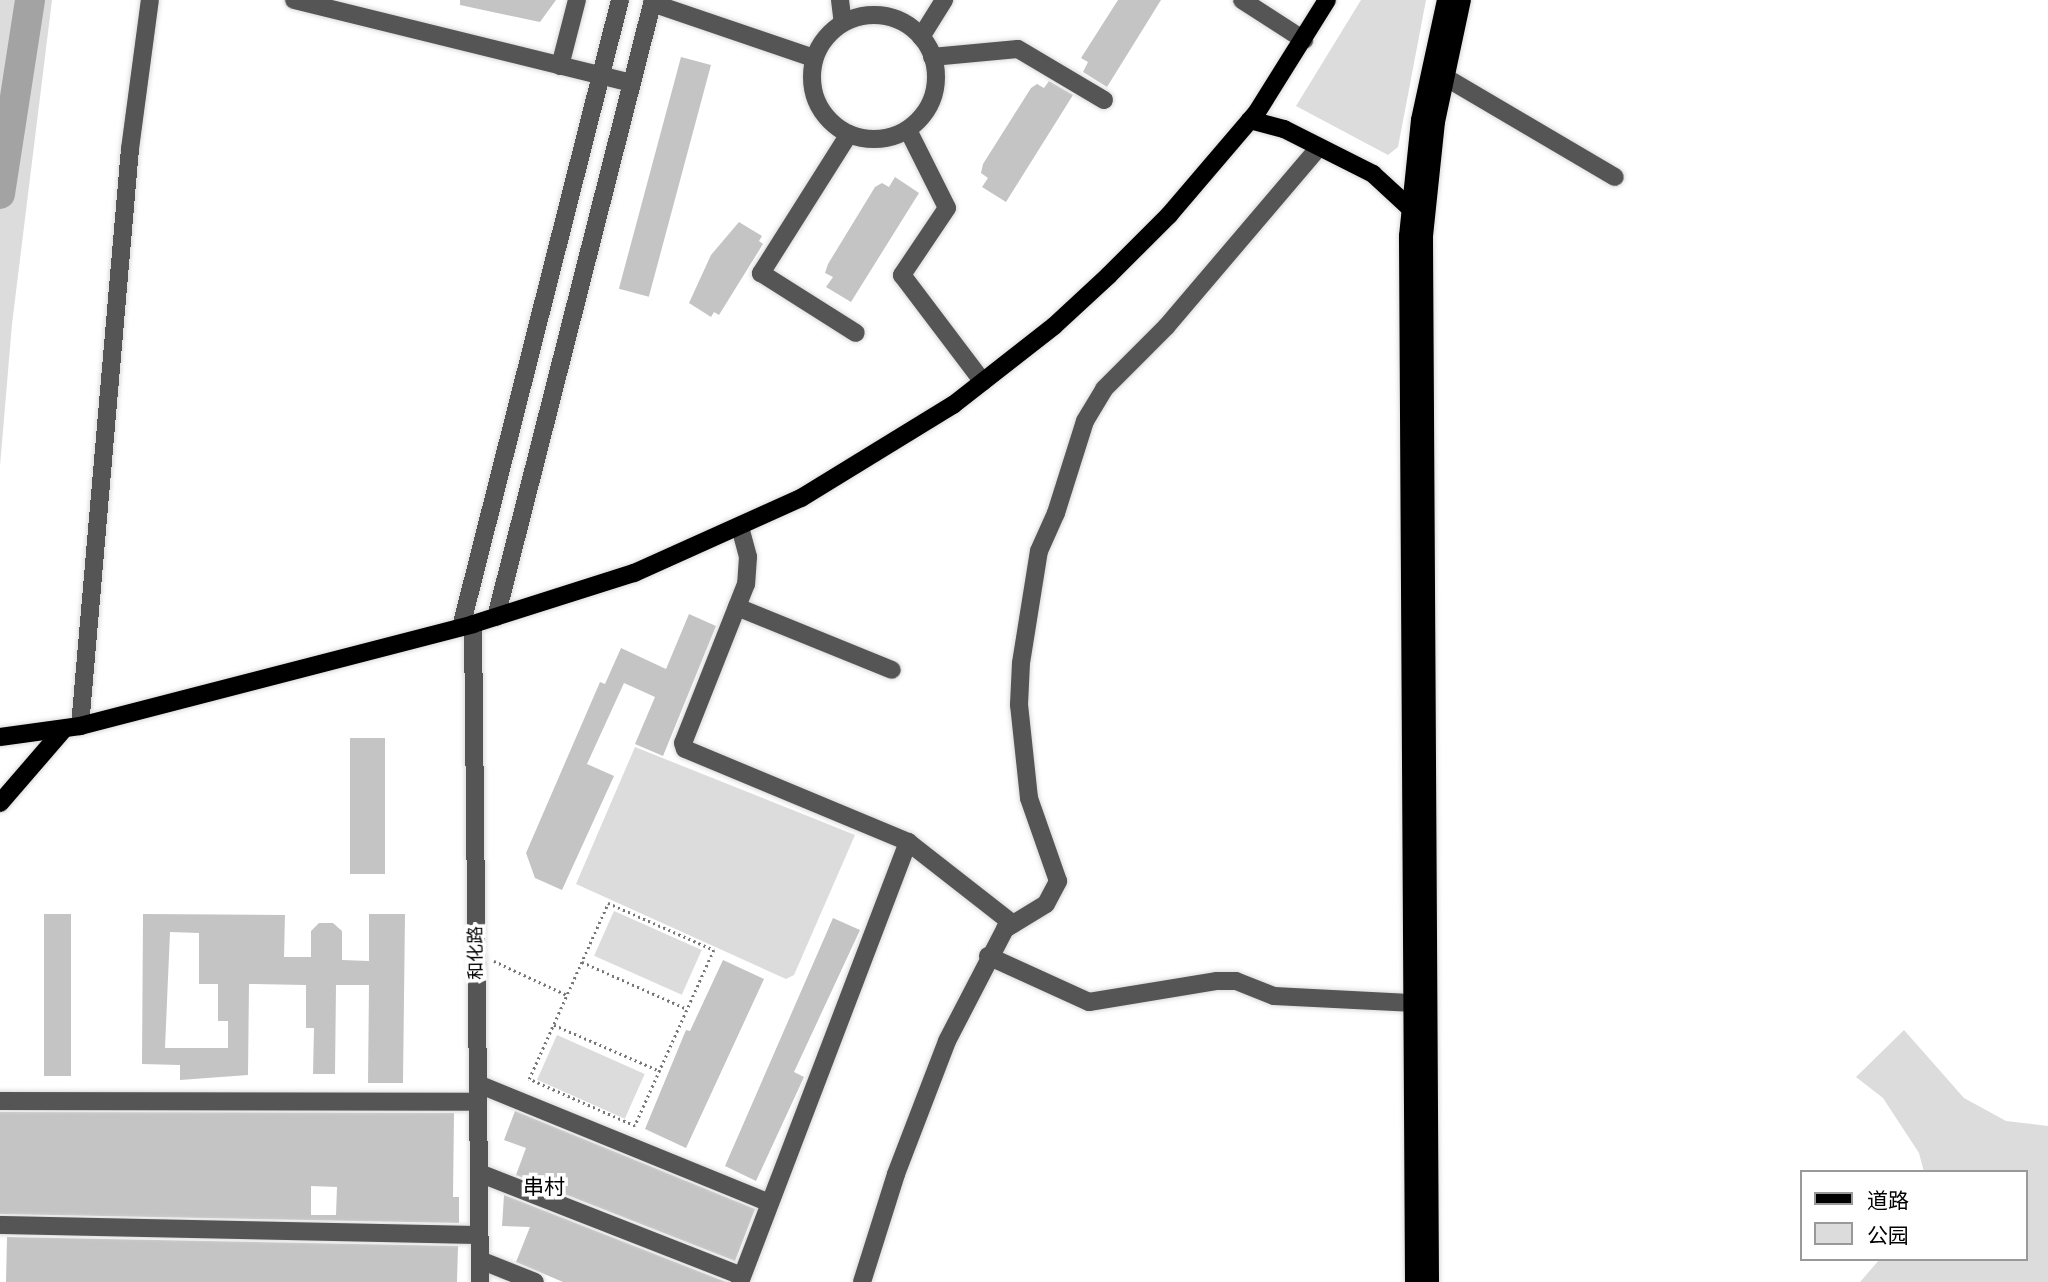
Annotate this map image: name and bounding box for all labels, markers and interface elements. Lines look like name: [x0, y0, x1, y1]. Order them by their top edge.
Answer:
street label: 和化路: [465, 926, 487, 980]
legend: [1800, 1170, 2027, 1261]
district label: 串村: [523, 1174, 565, 1200]
text: 道路: [1867, 1187, 1909, 1214]
text: 公园: [1867, 1222, 1909, 1249]

